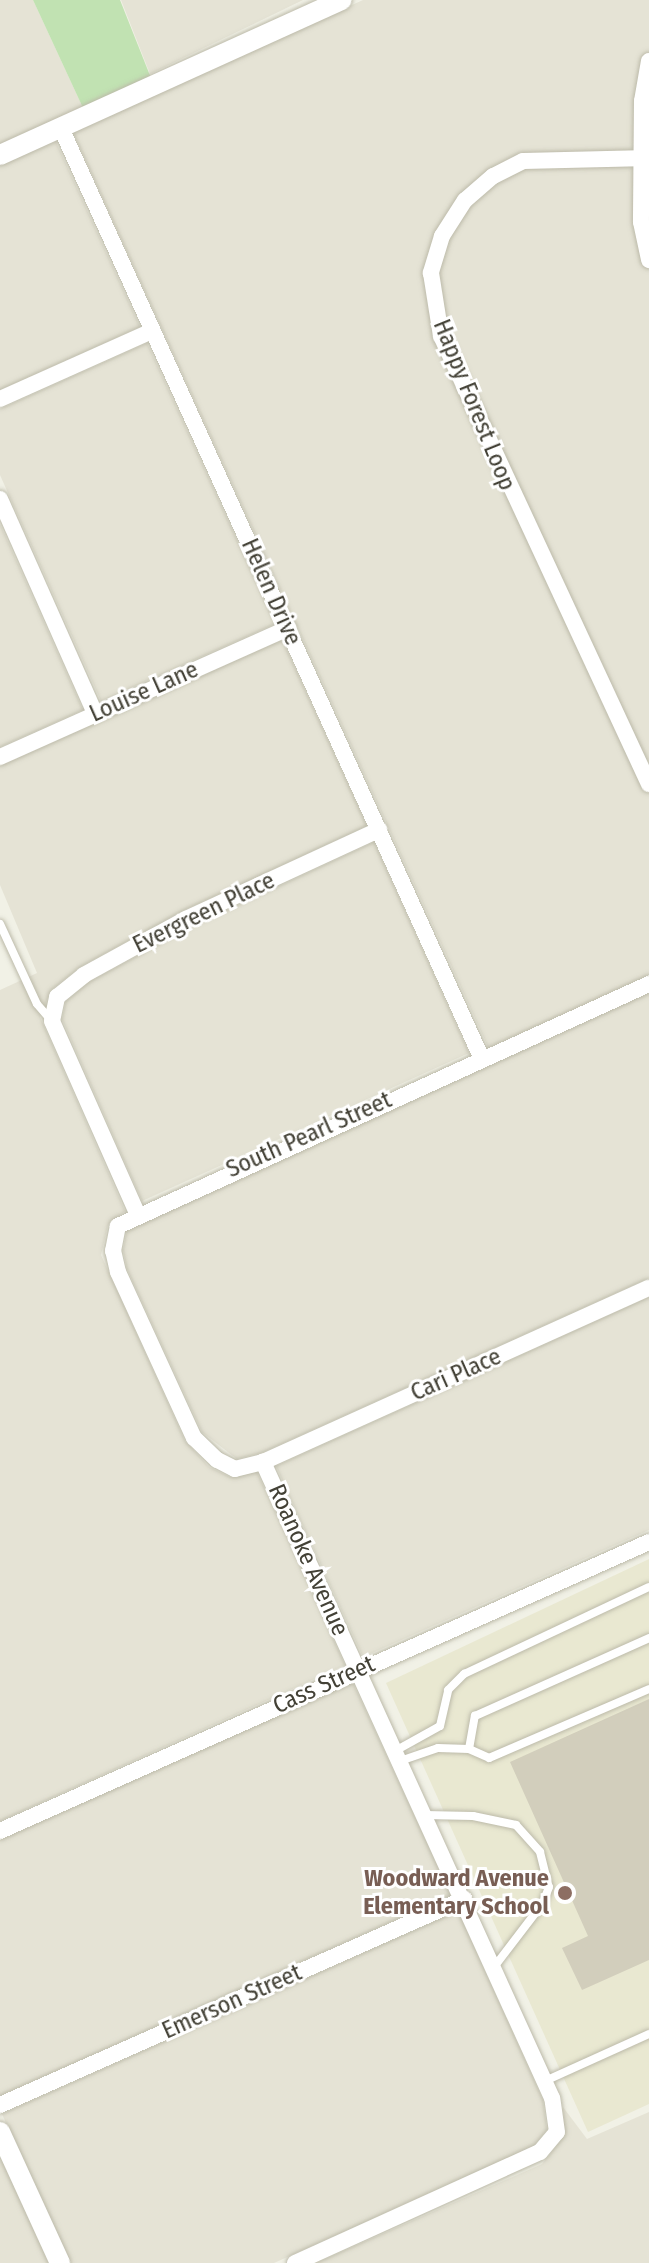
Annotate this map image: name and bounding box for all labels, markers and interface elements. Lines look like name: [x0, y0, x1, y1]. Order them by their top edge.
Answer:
street label: Happy Forest Loop: [427, 315, 521, 495]
street label: Helen Drive: [235, 534, 307, 650]
street label: Louise Lane: [85, 655, 203, 729]
street label: Evergreen Place: [128, 866, 280, 960]
street label: South Pearl Street: [222, 1086, 396, 1184]
street label: Cari Place: [406, 1342, 506, 1408]
street label: Roanoke Avenue: [262, 1480, 354, 1640]
street label: Cass Street: [269, 1650, 379, 1720]
place label: Woodward Avenue Elementary School: [363, 1865, 549, 1921]
marker: Woodward Avenue Elementary School: [556, 1884, 574, 1902]
street label: Emerson Street: [158, 1958, 306, 2046]

